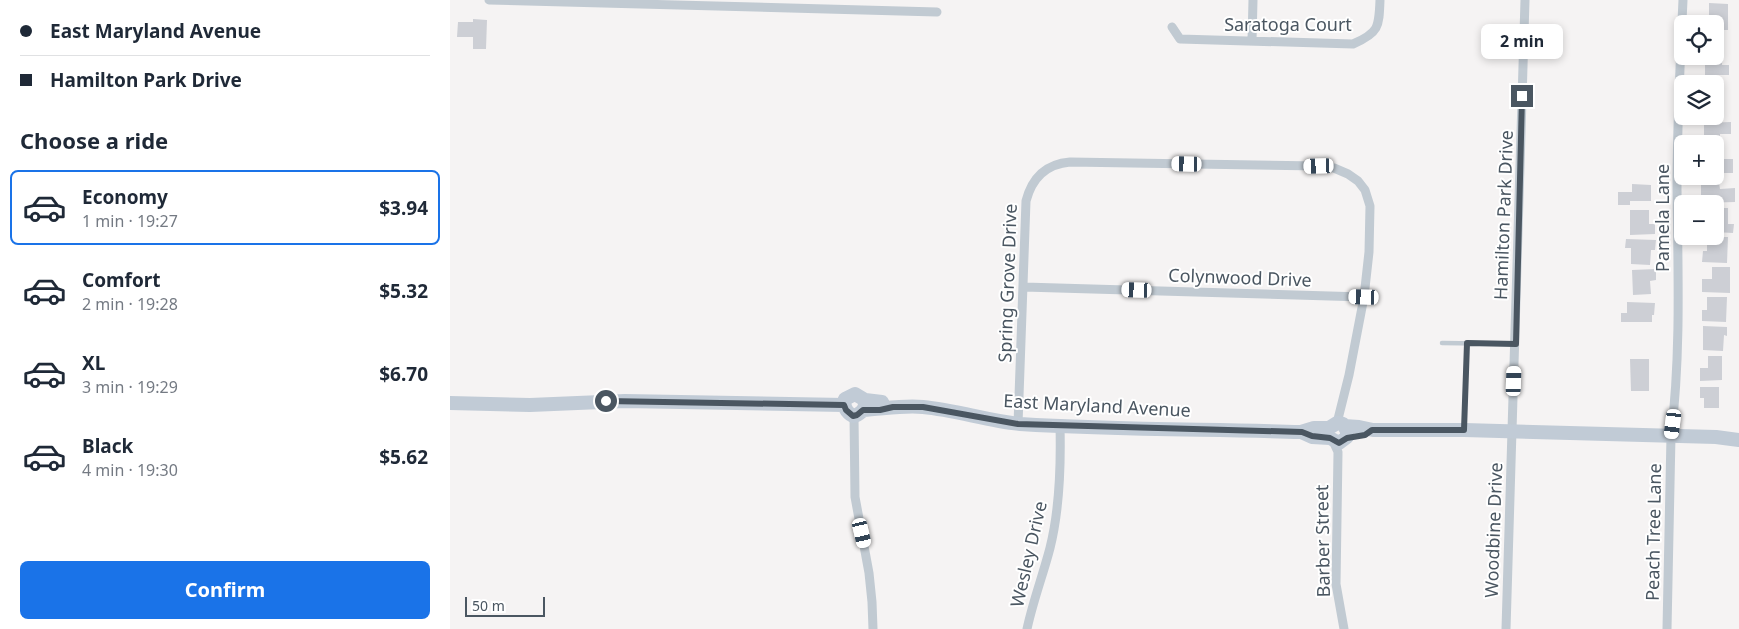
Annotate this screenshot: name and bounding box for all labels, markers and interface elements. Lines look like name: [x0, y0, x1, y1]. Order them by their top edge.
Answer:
street label: Saratoga Court: [1224, 12, 1352, 36]
map controls: [1674, 15, 1724, 245]
button: locate: [1674, 15, 1724, 65]
text: East Maryland Avenue: [50, 18, 261, 44]
callout: 2 min: [1481, 23, 1563, 58]
text: 2 min: [1500, 30, 1544, 52]
text: Hamilton Park Drive: [50, 67, 242, 93]
button: layers: [1674, 75, 1724, 125]
route end: [1511, 85, 1533, 107]
text: Choose a ride: [20, 125, 168, 155]
street label: Hamilton Park Drive: [1488, 130, 1518, 300]
button: +: [1674, 135, 1724, 185]
car: [1171, 156, 1202, 172]
car: [1303, 158, 1334, 174]
street label: Pamela Lane: [1650, 164, 1674, 272]
text: Economy: [82, 184, 168, 210]
icon: car: [22, 185, 67, 230]
text: $3.94: [379, 195, 428, 221]
button: −: [1674, 195, 1724, 245]
street label: Spring Grove Drive: [992, 203, 1022, 363]
text: 1 min · 19:27: [82, 210, 178, 232]
street label: Colynwood Drive: [1168, 263, 1312, 291]
text: Comfort: [82, 267, 161, 293]
icon: car: [22, 268, 67, 313]
text: $5.32: [379, 278, 428, 304]
car: [1121, 282, 1152, 298]
car: [1348, 289, 1379, 305]
text: 2 min · 19:28: [82, 293, 178, 315]
text: XL: [82, 350, 105, 376]
icon: car: [22, 351, 67, 396]
text: $6.70: [379, 361, 428, 387]
car: [1505, 366, 1522, 396]
text: 3 min · 19:29: [82, 376, 178, 398]
street label: East Maryland Avenue: [1003, 388, 1191, 422]
route start: [595, 390, 617, 412]
car: [1663, 408, 1682, 440]
text: Black: [82, 433, 133, 459]
icon: car: [22, 434, 67, 479]
text: $5.62: [379, 444, 428, 470]
text: 4 min · 19:30: [82, 459, 178, 481]
street label: Woodbine Drive: [1479, 462, 1507, 598]
street label: Peach Tree Lane: [1640, 463, 1666, 601]
street label: Barber Street: [1309, 484, 1335, 598]
street label: Wesley Drive: [1004, 499, 1052, 609]
car: [851, 517, 872, 549]
button: Confirm: [20, 561, 430, 619]
scale bar: [465, 594, 545, 617]
text: 50 m: [472, 596, 505, 615]

